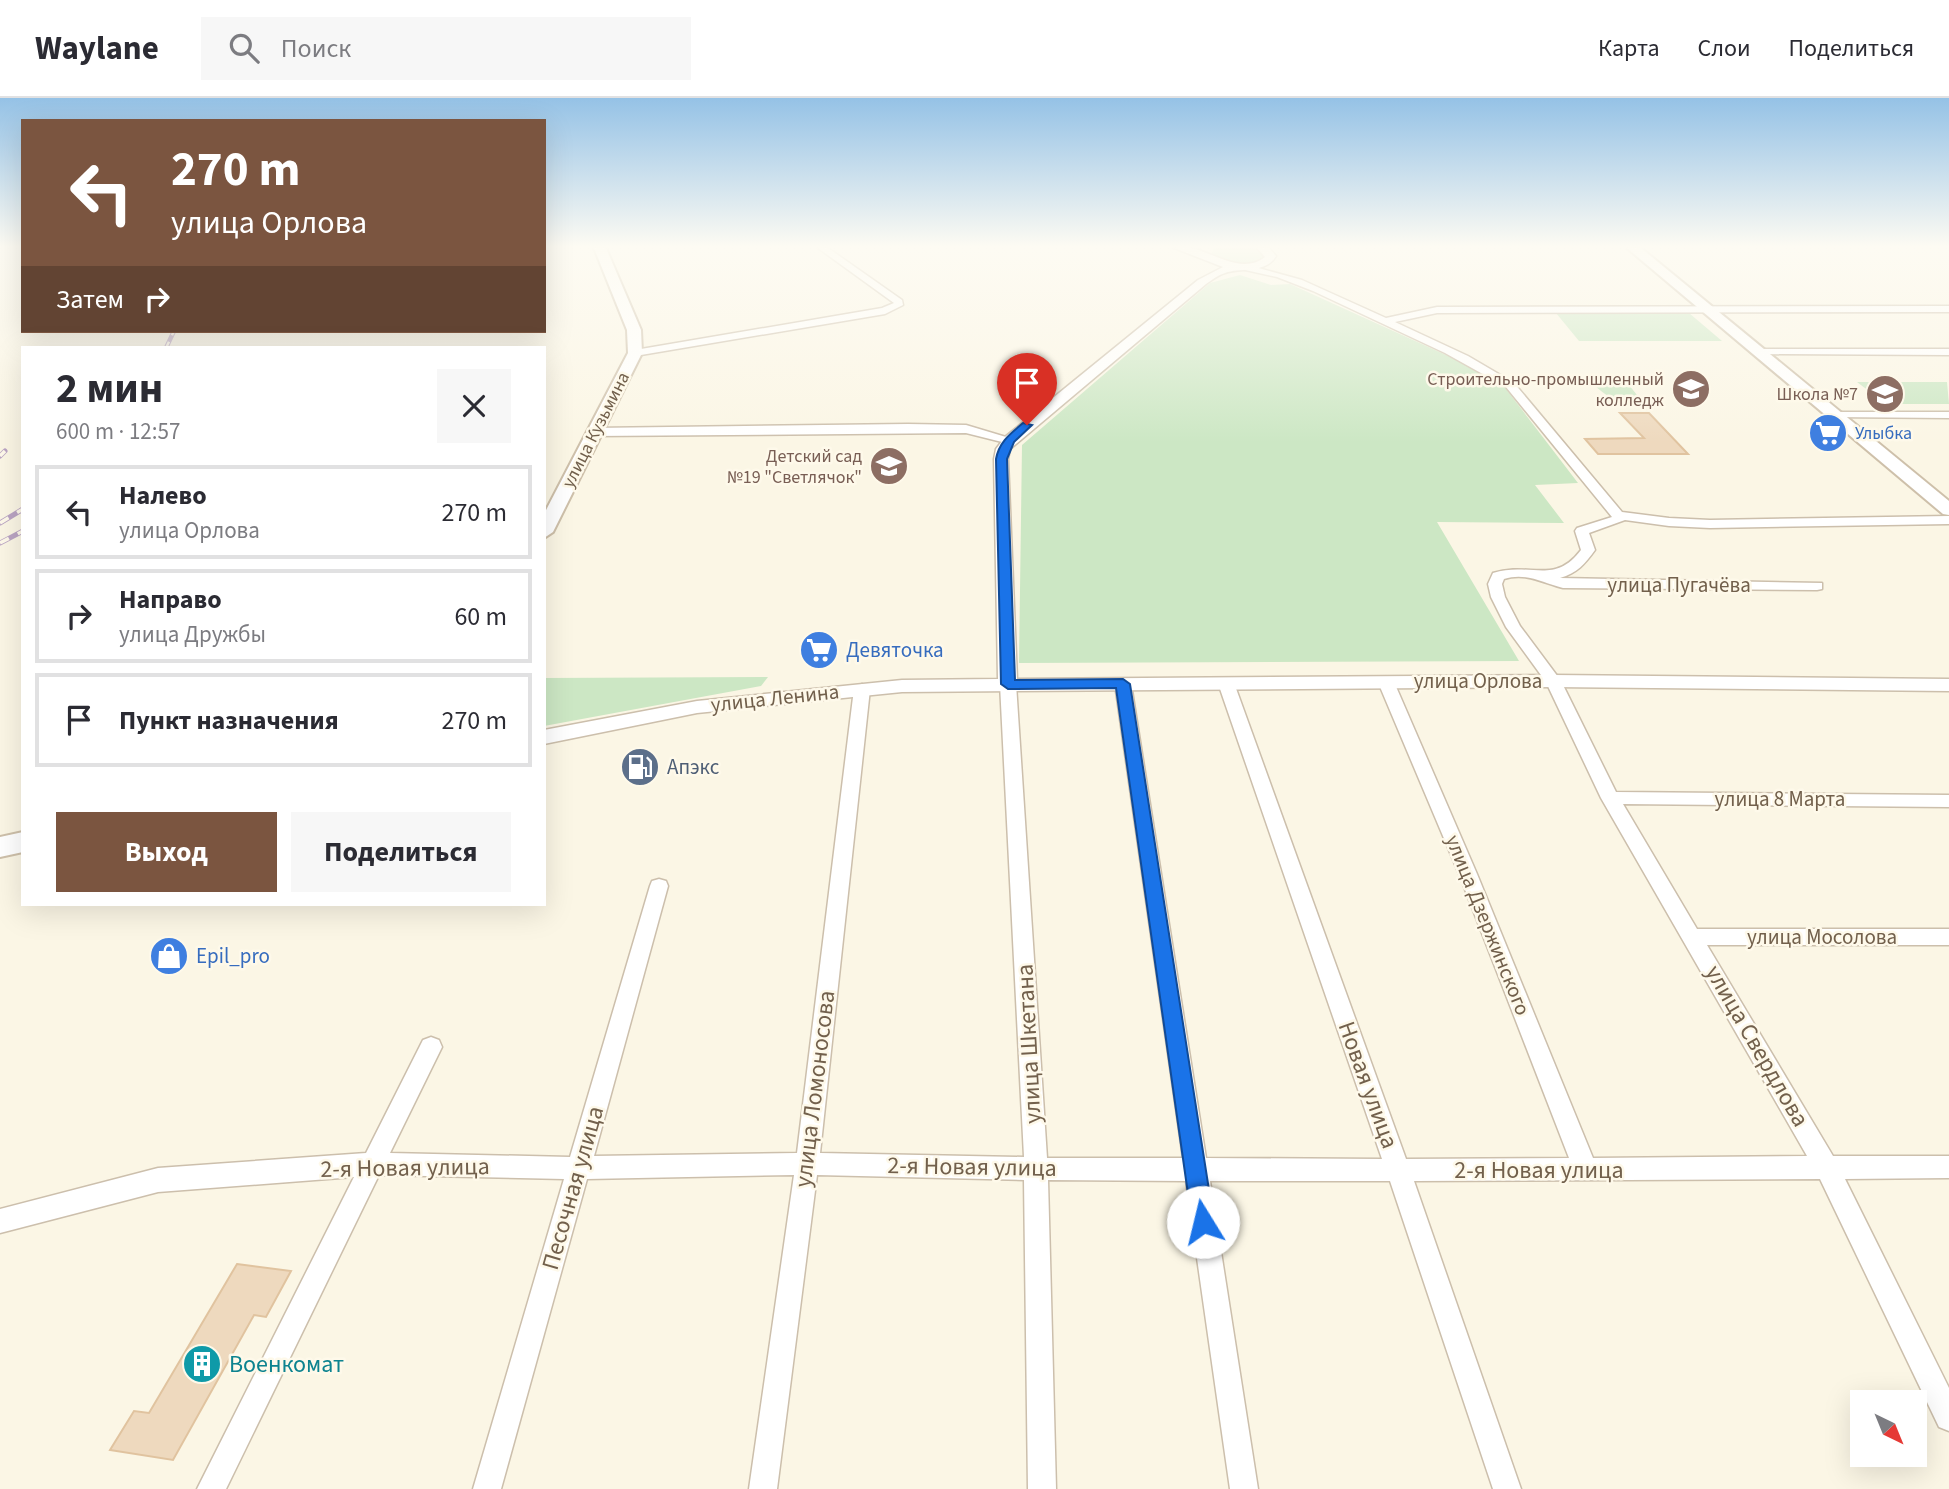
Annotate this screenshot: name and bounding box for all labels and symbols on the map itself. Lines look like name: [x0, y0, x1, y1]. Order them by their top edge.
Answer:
pin: [997, 353, 1057, 425]
place label: Строительно-промышленный колледж: [1427, 367, 1665, 413]
street label: улица Кузьмина: [556, 368, 636, 492]
school or university icon: Строительно-промышленный колледж: [1670, 368, 1712, 410]
school or university icon: Школа №7: [1864, 373, 1906, 415]
place label: Школа №7: [1777, 382, 1858, 407]
supermarket icon: Улыбка: [1807, 412, 1849, 454]
place label: Улыбка: [1855, 421, 1912, 446]
place label: Детский сад №19 "Светлячок": [727, 444, 862, 490]
school or university icon: Детский сад №19 "Светлячок": [868, 445, 910, 487]
street label: улица Пугачёва: [1607, 570, 1751, 600]
supermarket icon: Девяточка: [798, 629, 840, 671]
place label: Девяточка: [846, 635, 944, 665]
street label: улица Орлова: [1414, 666, 1542, 696]
street label: улица Ленина: [709, 676, 841, 720]
fuel station icon: Апэкс: [619, 746, 661, 788]
place label: Апэкс: [667, 752, 720, 782]
street label: улица 8 Марта: [1715, 784, 1845, 814]
street label: улица Дзержинского: [1438, 830, 1538, 1020]
street label: улица Мосолова: [1747, 922, 1897, 952]
shop icon: Epil_pro: [148, 935, 190, 977]
place label: Epil_pro: [196, 941, 270, 971]
street label: улица Свердлова: [1696, 958, 1818, 1134]
street label: улица Шкетана: [1007, 963, 1051, 1125]
street label: улица Ломоносова: [786, 988, 844, 1190]
street label: Новая улица: [1329, 1017, 1407, 1153]
street label: Песочная улица: [533, 1102, 613, 1274]
street label: 2-я Новая улица: [887, 1148, 1057, 1186]
street label: 2-я Новая улица: [320, 1149, 490, 1187]
street label: 2-я Новая улица: [1454, 1153, 1624, 1188]
position arrow: [1166, 1185, 1240, 1259]
building icon: Военкомат: [181, 1343, 223, 1385]
place label: Военкомат: [229, 1347, 344, 1382]
north arrow: [1850, 1390, 1927, 1466]

